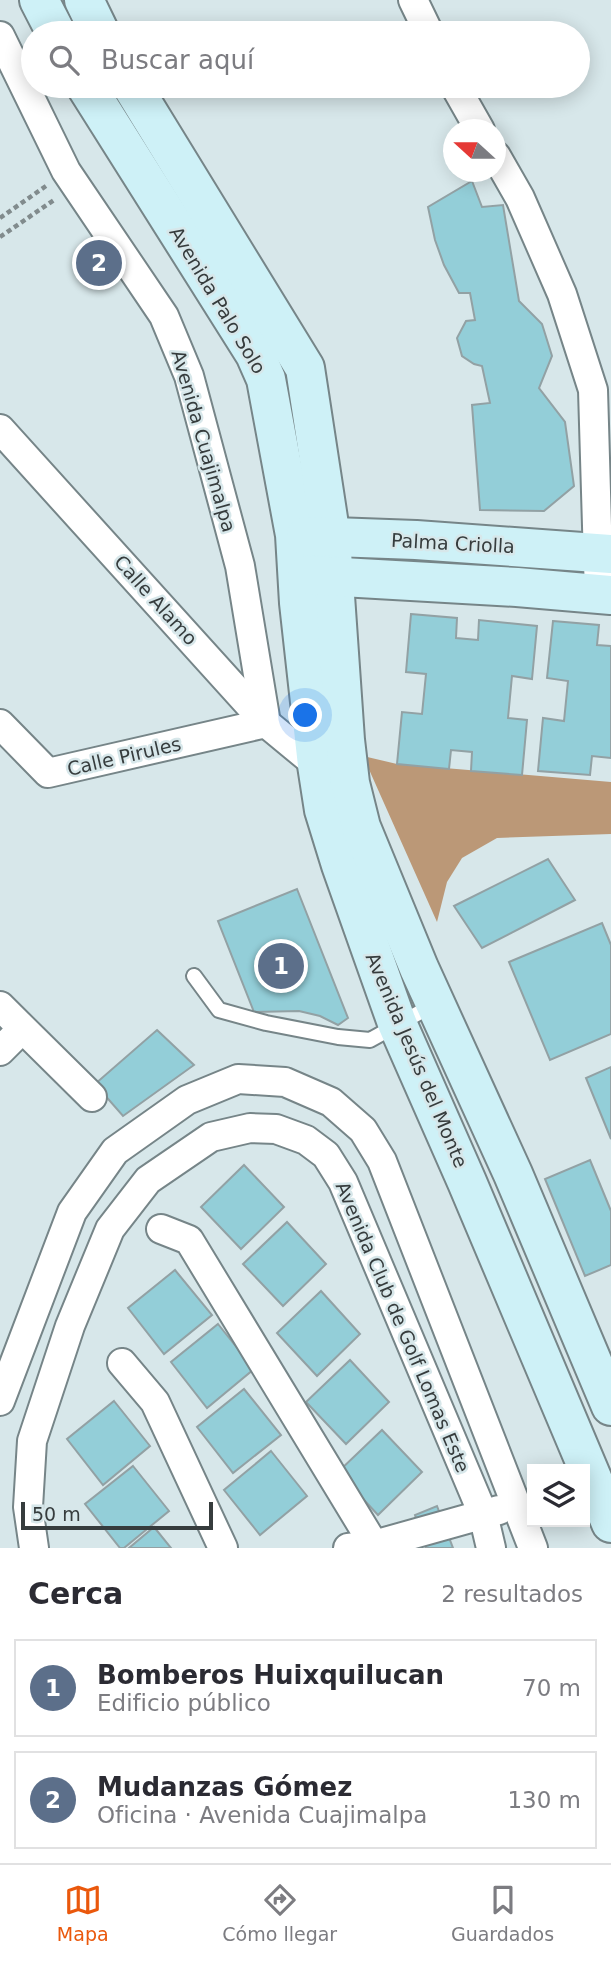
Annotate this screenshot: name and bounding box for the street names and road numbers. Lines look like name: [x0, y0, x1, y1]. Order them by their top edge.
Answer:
street label: Avenida Palo Solo: [165, 222, 271, 378]
street label: Avenida Cuajimalpa: [167, 347, 241, 535]
street label: Palma Criolla: [391, 529, 515, 557]
street label: Calle Alamo: [110, 551, 202, 649]
street label: Calle Pirules: [65, 732, 183, 780]
street label: Avenida Jesús del Monte: [362, 949, 472, 1171]
street label: Avenida Club de Golf Lomas Este: [332, 1178, 474, 1476]

